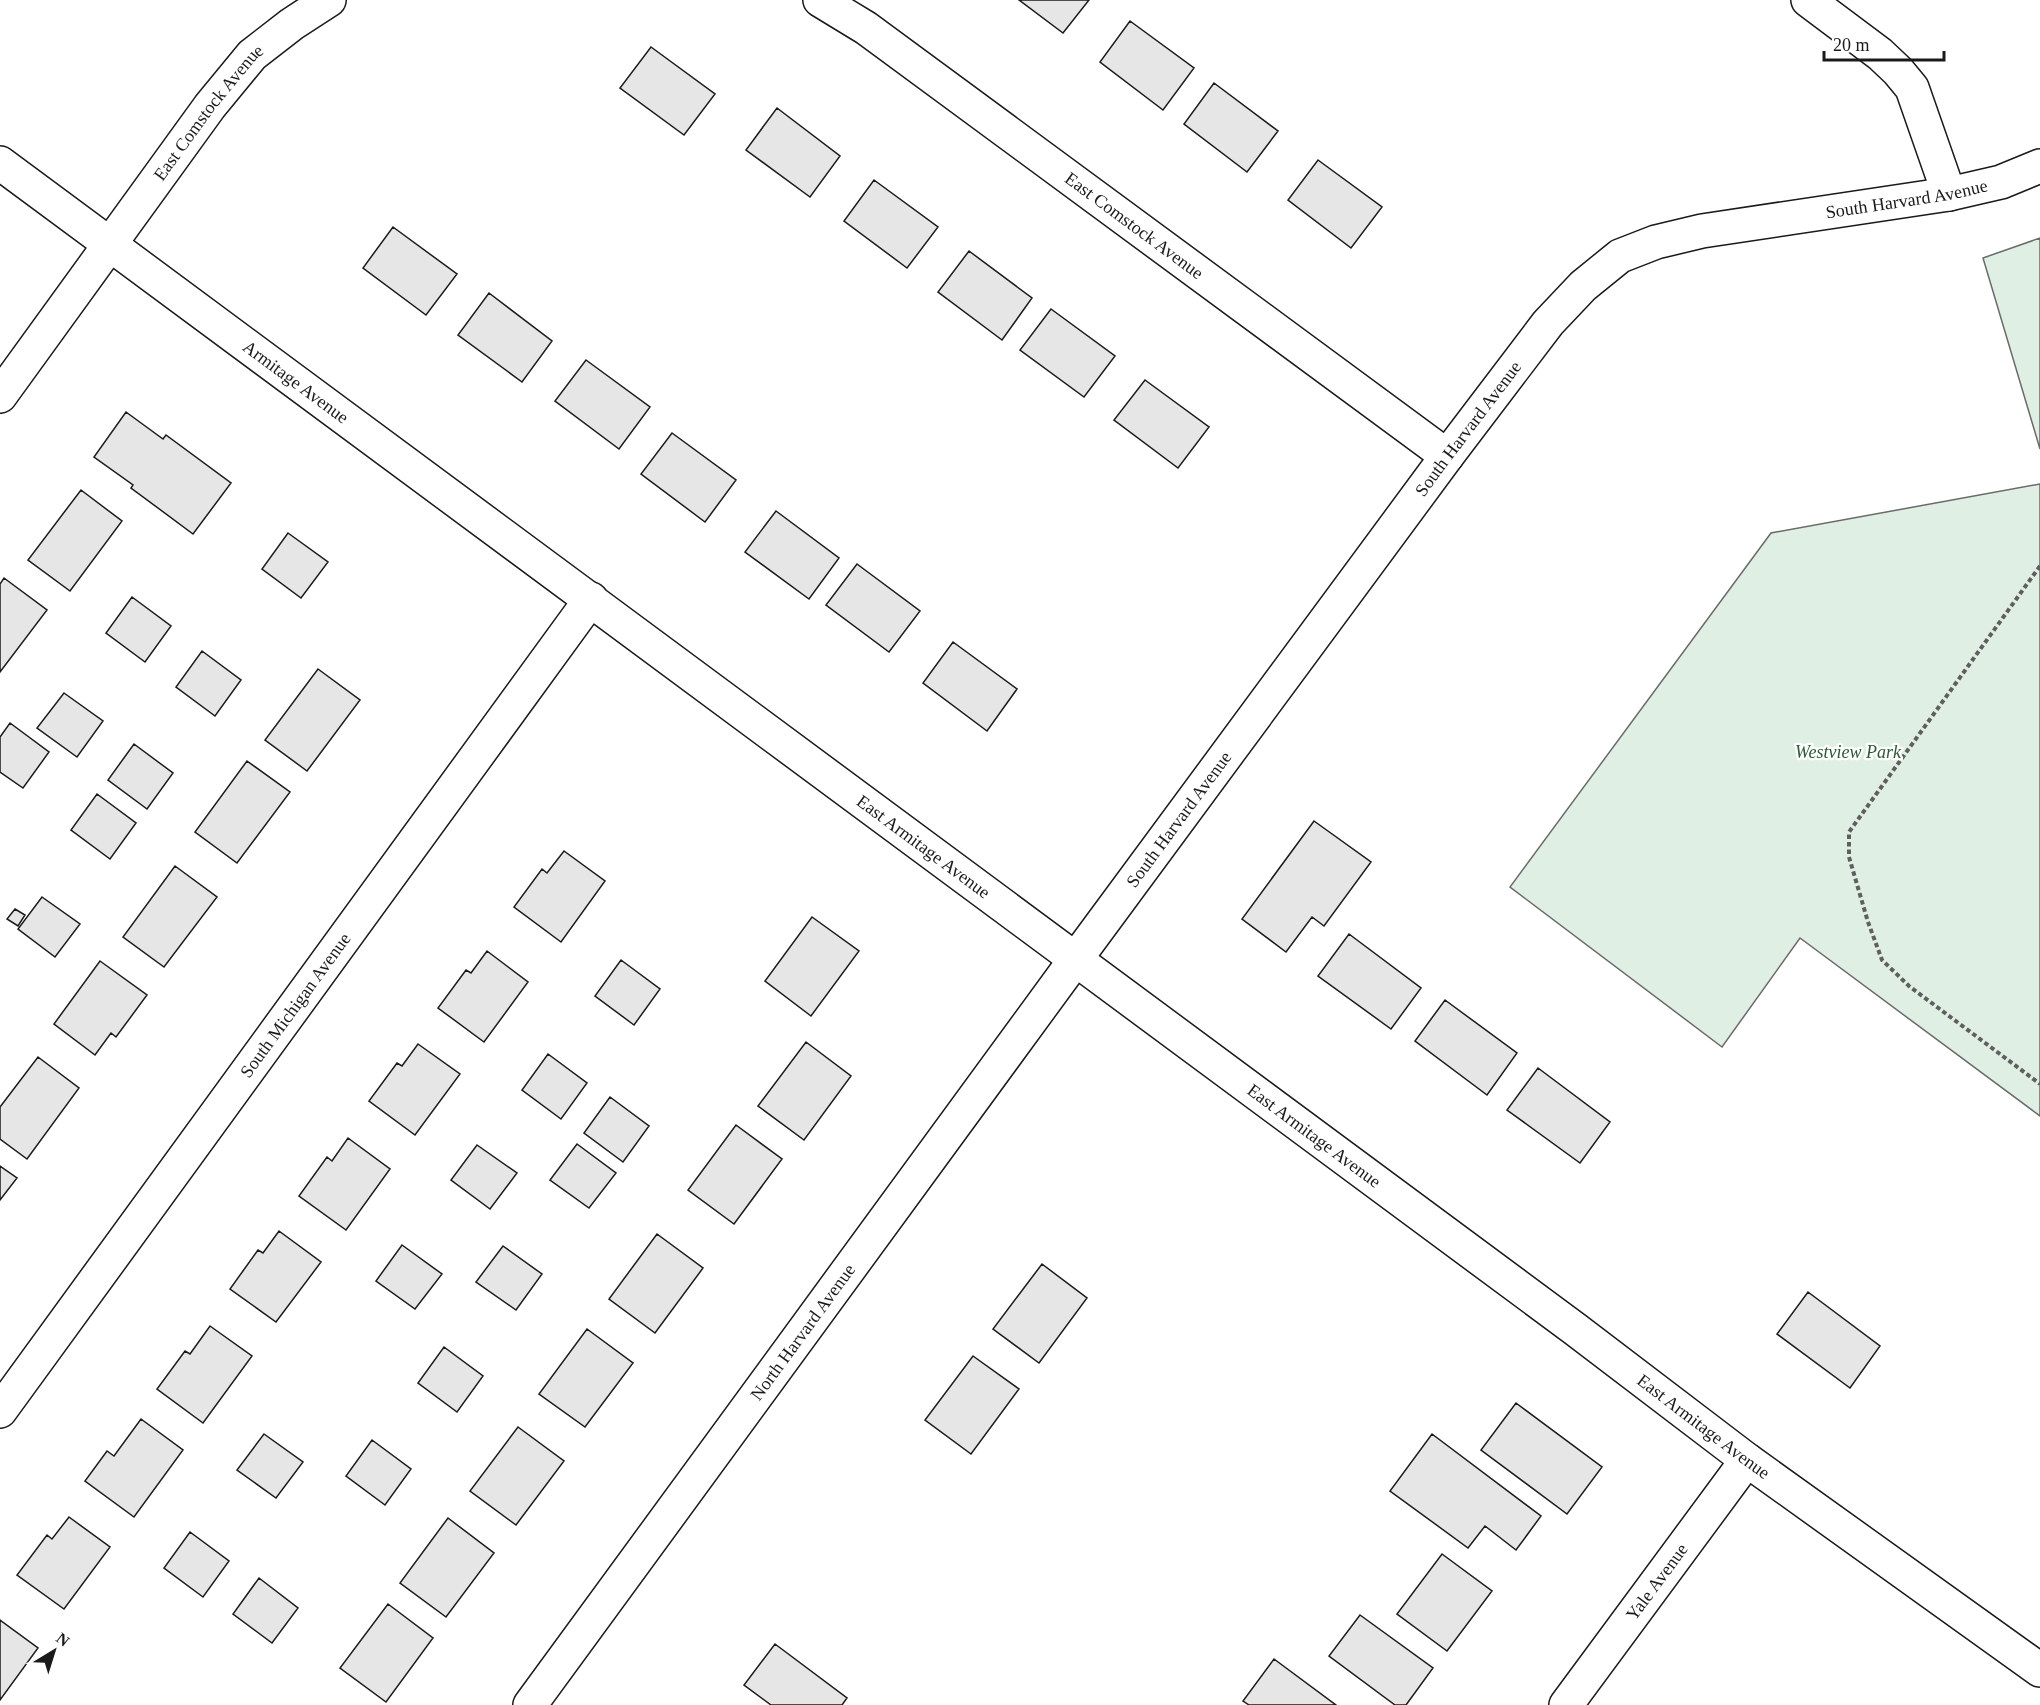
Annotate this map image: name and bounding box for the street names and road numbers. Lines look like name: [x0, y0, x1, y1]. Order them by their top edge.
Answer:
street label: East Comstock Avenue: [149, 40, 267, 184]
street label: East Comstock Avenue: [1061, 168, 1207, 283]
street label: South Harvard Avenue: [1824, 175, 1989, 222]
street label: Armitage Avenue: [239, 336, 352, 428]
street label: South Harvard Avenue: [1411, 357, 1525, 500]
street label: South Harvard Avenue: [1122, 747, 1236, 891]
street label: East Armitage Avenue: [853, 791, 994, 903]
street label: South Michigan Avenue: [236, 929, 355, 1081]
street label: East Armitage Avenue: [1244, 1080, 1385, 1192]
street label: North Harvard Avenue: [746, 1260, 859, 1404]
street label: East Armitage Avenue: [1633, 1370, 1774, 1483]
street label: Yale Avenue: [1622, 1540, 1692, 1624]

